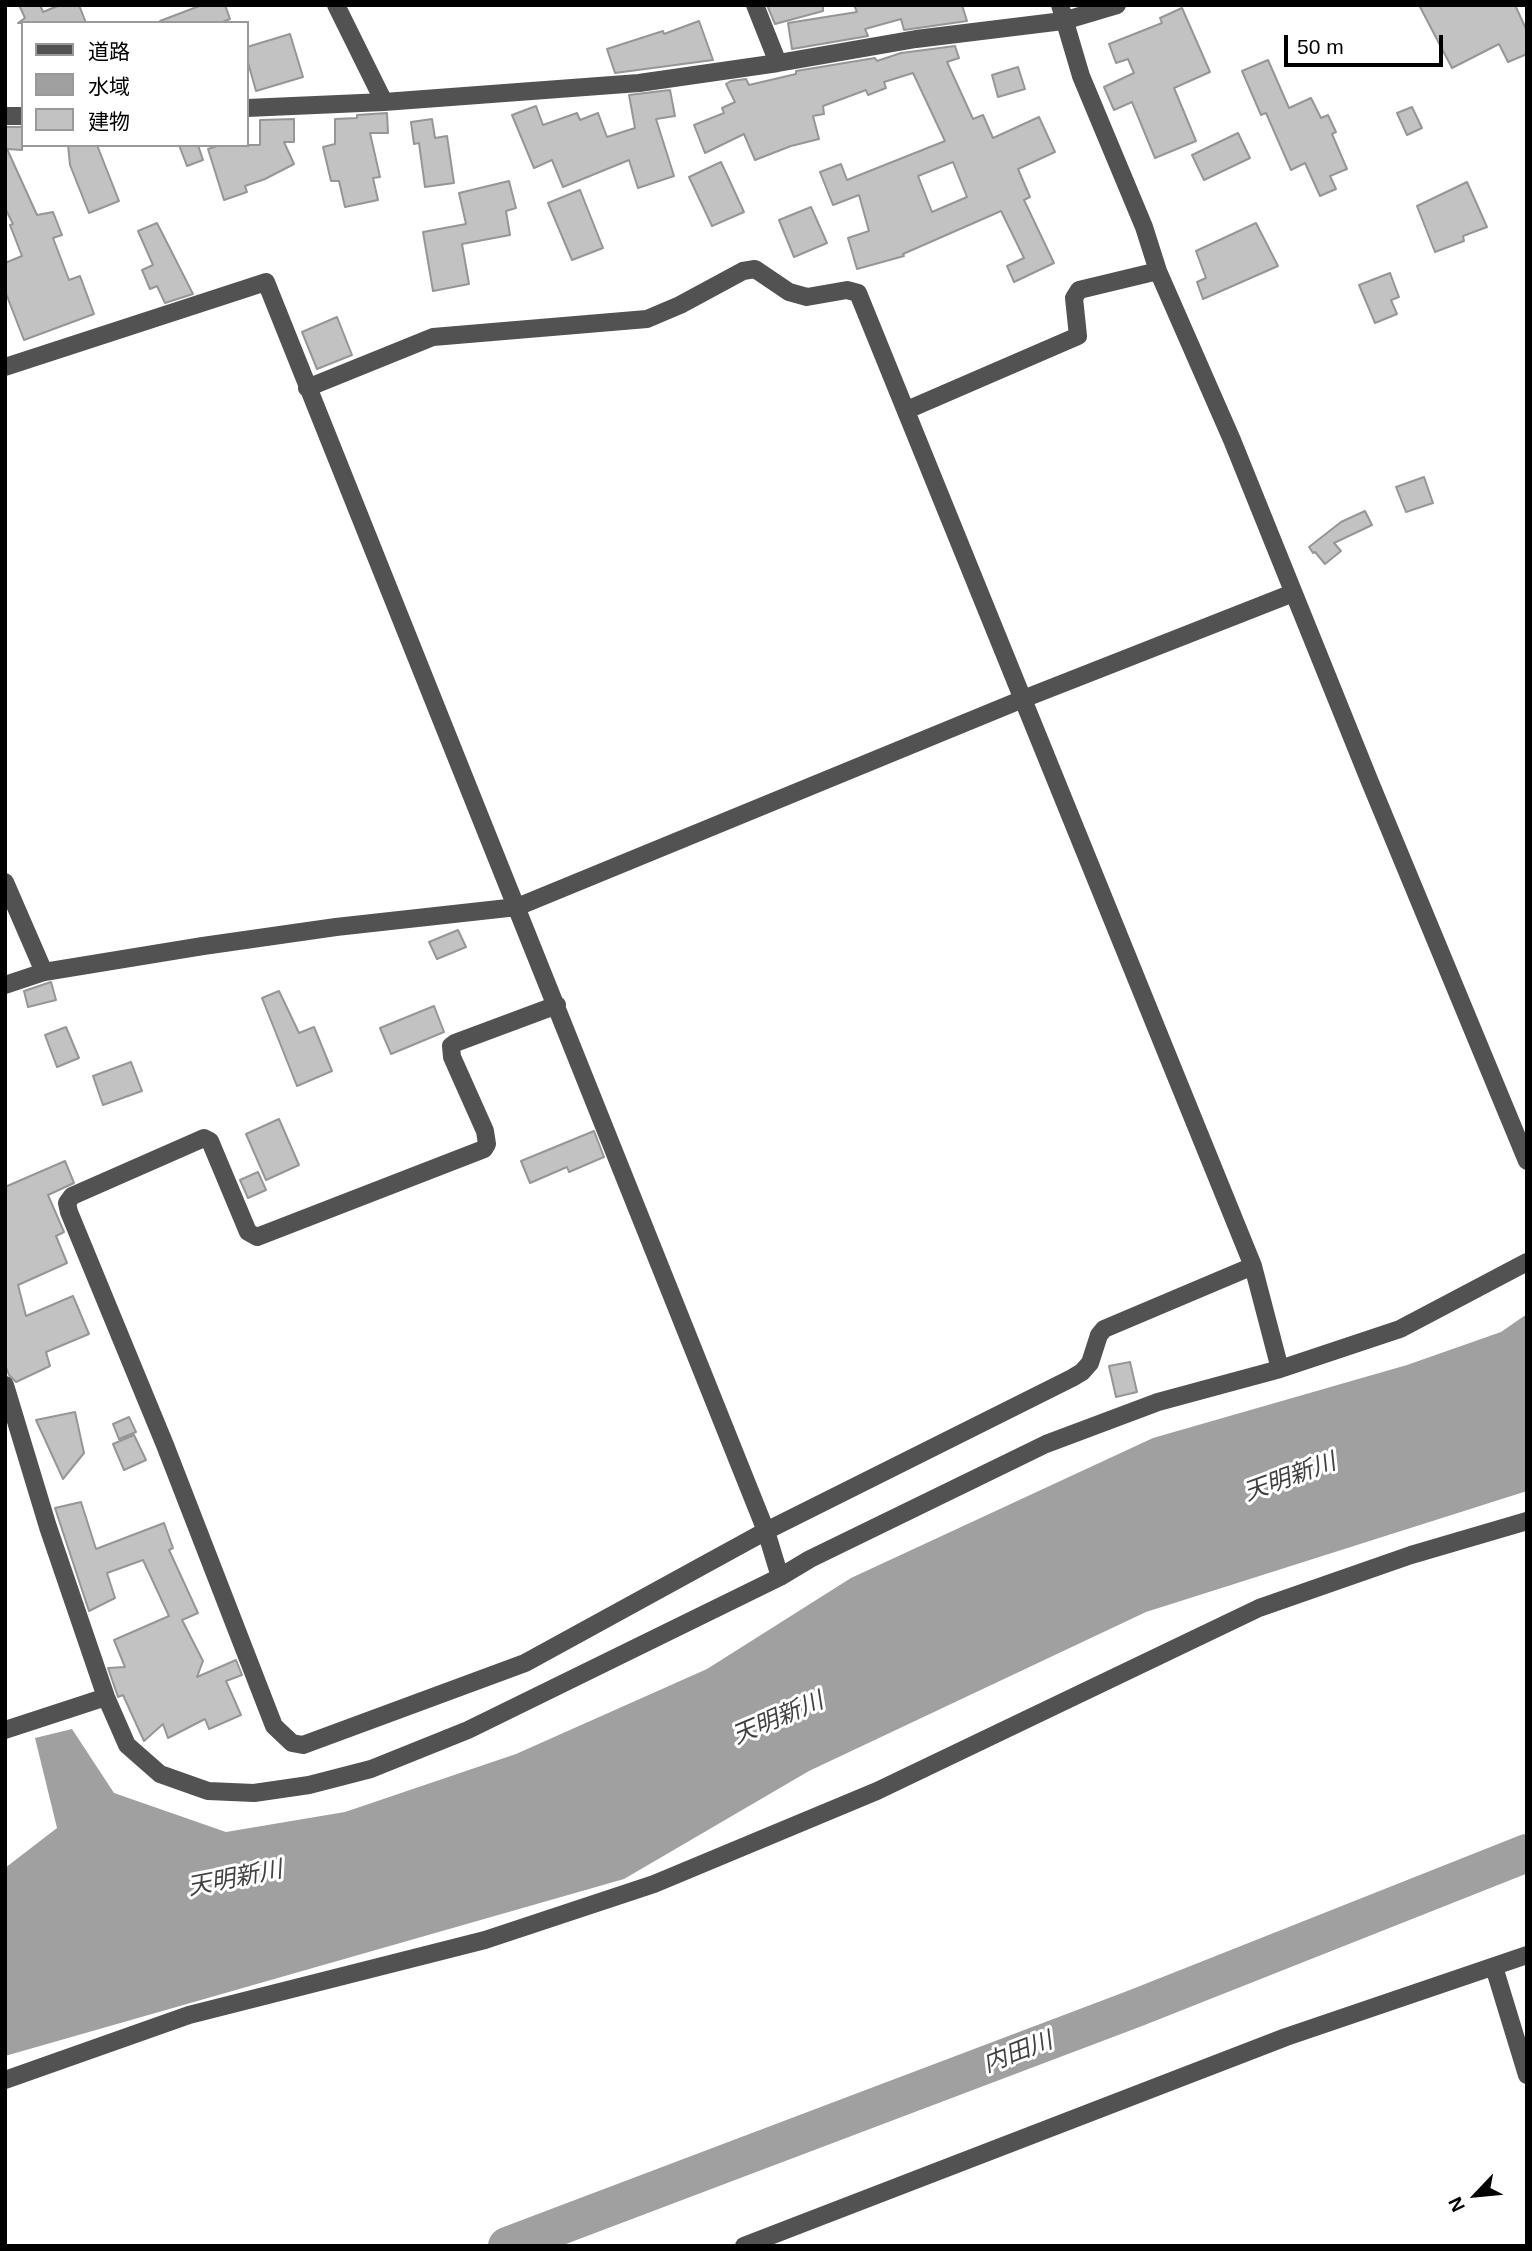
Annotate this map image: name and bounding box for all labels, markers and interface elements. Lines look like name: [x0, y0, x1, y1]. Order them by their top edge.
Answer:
legend: [21, 21, 248, 147]
scale bar: [1287, 21, 1446, 65]
text: 50 m: [1297, 35, 1344, 58]
text: 道路: [88, 40, 130, 63]
text: 水域: [88, 75, 130, 98]
text: 建物: [88, 110, 130, 133]
water label: 天明新川: [1240, 1448, 1340, 1508]
water label: 天明新川: [728, 1687, 828, 1751]
water label: 天明新川: [185, 1856, 285, 1902]
water label: 内田川: [979, 2027, 1057, 2079]
north arrow: [1441, 2160, 1511, 2230]
text: N: [1444, 2194, 1469, 2215]

